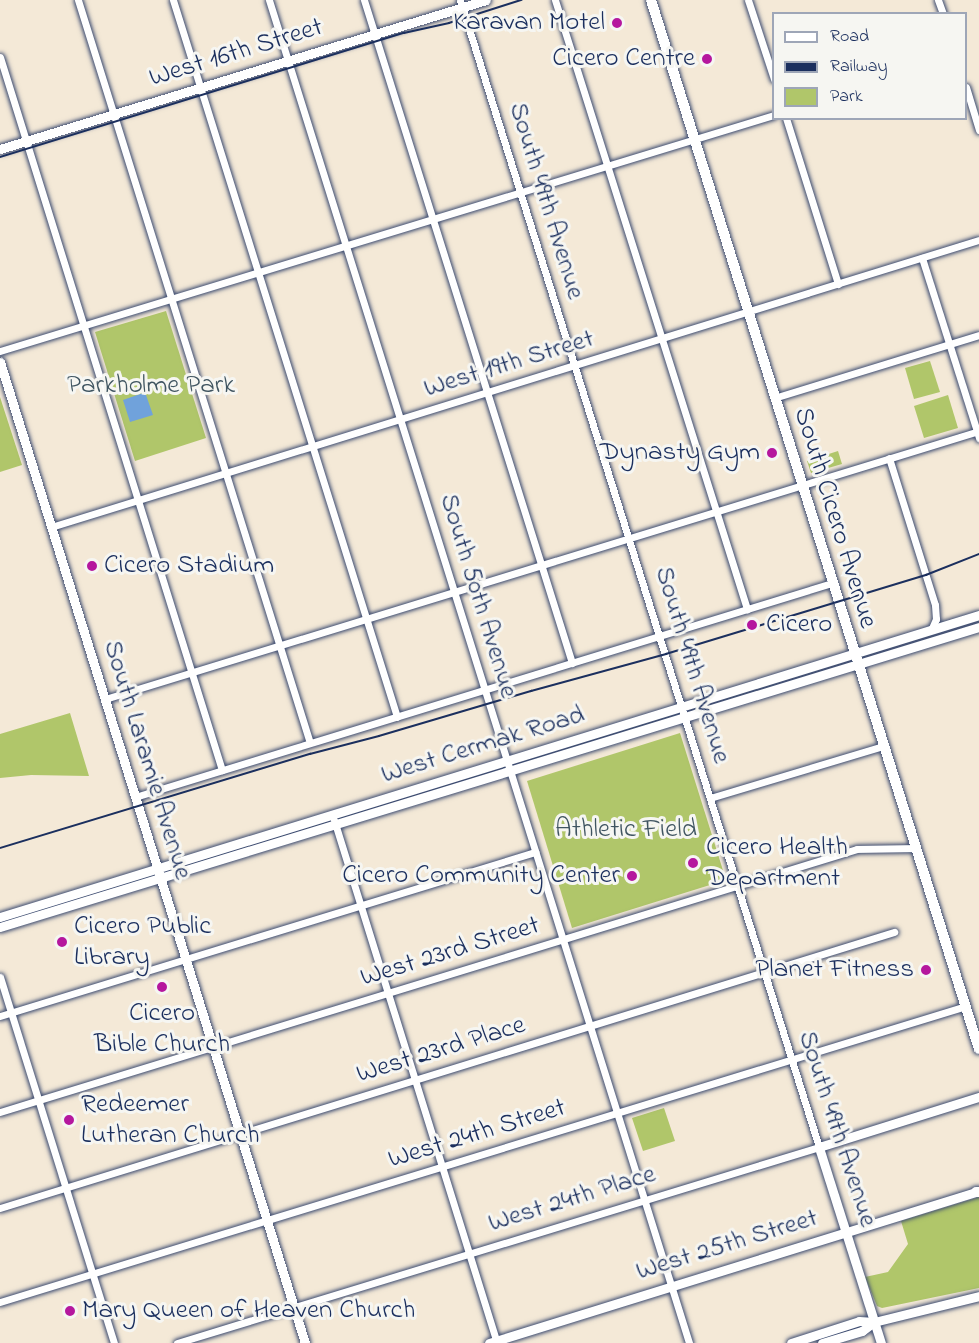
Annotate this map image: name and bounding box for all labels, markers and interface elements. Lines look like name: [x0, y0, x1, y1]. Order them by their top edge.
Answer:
place label: Karavan Motel: [453, 7, 605, 39]
street label: West 16th Street: [145, 11, 327, 95]
legend: [772, 12, 967, 120]
marker: Karavan Motel: [610, 16, 624, 30]
text: Road: [830, 24, 869, 50]
place label: Cicero Centre: [552, 43, 695, 75]
marker: Cicero Centre: [700, 52, 714, 66]
text: Railway: [830, 54, 887, 80]
text: Park: [830, 84, 863, 110]
street label: South 49th Avenue: [501, 99, 591, 303]
street label: West 19th Street: [420, 323, 598, 405]
park label: Parkholme Park: [67, 370, 235, 402]
street label: South Cicero Avenue: [786, 404, 884, 632]
place label: Dynasty Gym: [600, 437, 760, 469]
marker: Dynasty Gym: [765, 446, 779, 460]
street label: South 50th Avenue: [432, 490, 524, 702]
place label: Cicero Stadium: [104, 550, 274, 582]
marker: Cicero Stadium: [85, 559, 99, 573]
street label: South 49th Avenue: [647, 563, 737, 767]
place label: Cicero: [766, 609, 832, 641]
marker: Cicero: [743, 616, 761, 634]
street label: South Laramie Avenue: [95, 637, 199, 883]
street label: West Cermak Road: [378, 699, 588, 791]
park label: Athletic Field: [555, 814, 697, 846]
place label: Cicero Health Department: [706, 831, 848, 894]
marker: Cicero Health Department: [684, 854, 702, 872]
place label: Cicero Community Center: [342, 860, 620, 892]
marker: Cicero Community Center: [625, 869, 639, 883]
street label: West 23rd Street: [357, 909, 543, 995]
place label: Cicero Public Library: [74, 910, 211, 973]
marker: Cicero Public Library: [55, 935, 69, 949]
place label: Planet Fitness: [755, 954, 914, 986]
marker: Planet Fitness: [919, 963, 933, 977]
marker: Cicero Bible Church: [155, 980, 169, 994]
place label: Cicero Bible Church: [94, 997, 230, 1060]
street label: West 23rd Place: [353, 1009, 529, 1091]
street label: South 49th Avenue: [790, 1027, 884, 1231]
place label: Redeemer Lutheran Church: [81, 1088, 260, 1151]
street label: West 24th Street: [384, 1092, 570, 1176]
marker: Redeemer Lutheran Church: [62, 1113, 76, 1127]
street label: West 24th Place: [485, 1158, 659, 1240]
street label: West 25th Street: [632, 1202, 822, 1288]
place label: Mary Queen of Heaven Church: [82, 1295, 415, 1327]
marker: Mary Queen of Heaven Church: [63, 1304, 77, 1318]

